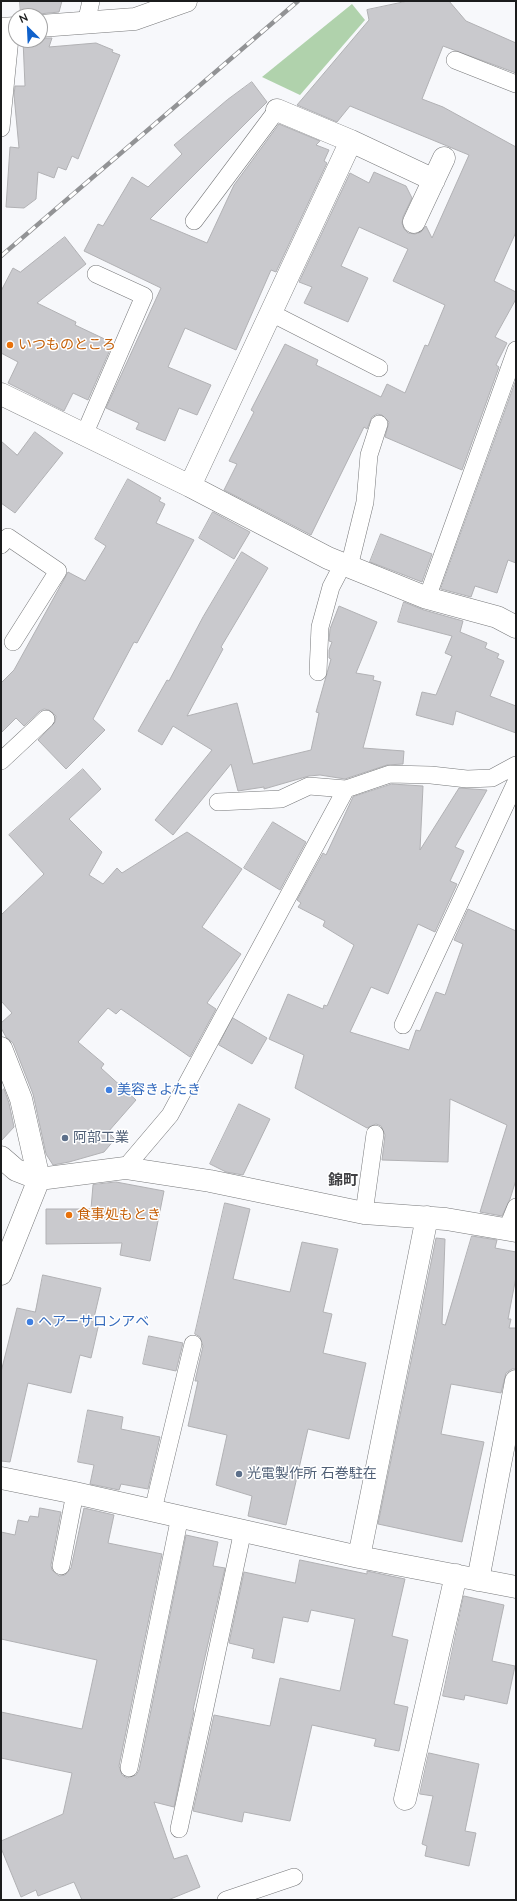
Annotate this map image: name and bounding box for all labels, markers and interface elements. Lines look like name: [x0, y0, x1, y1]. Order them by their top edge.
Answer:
north arrow: [8, 8, 48, 48]
text: N: [17, 10, 30, 26]
place label: いつものところ: [18, 337, 116, 353]
marker: いつものところ: [5, 340, 15, 350]
place label: 美容きよたき: [117, 1082, 201, 1098]
marker: 美容きよたき: [104, 1085, 114, 1095]
place label: 阿部工業: [73, 1130, 129, 1146]
marker: 阿部工業: [60, 1133, 70, 1143]
district label: 錦町: [328, 1171, 358, 1189]
place label: 食事処もとき: [77, 1207, 161, 1223]
marker: 食事処もとき: [64, 1210, 74, 1220]
place label: ヘアーサロンアベ: [38, 1314, 149, 1330]
marker: ヘアーサロンアベ: [25, 1317, 35, 1327]
place label: 光電製作所 石巻駐在: [247, 1466, 377, 1482]
marker: 光電製作所 石巻駐在: [234, 1469, 244, 1479]

